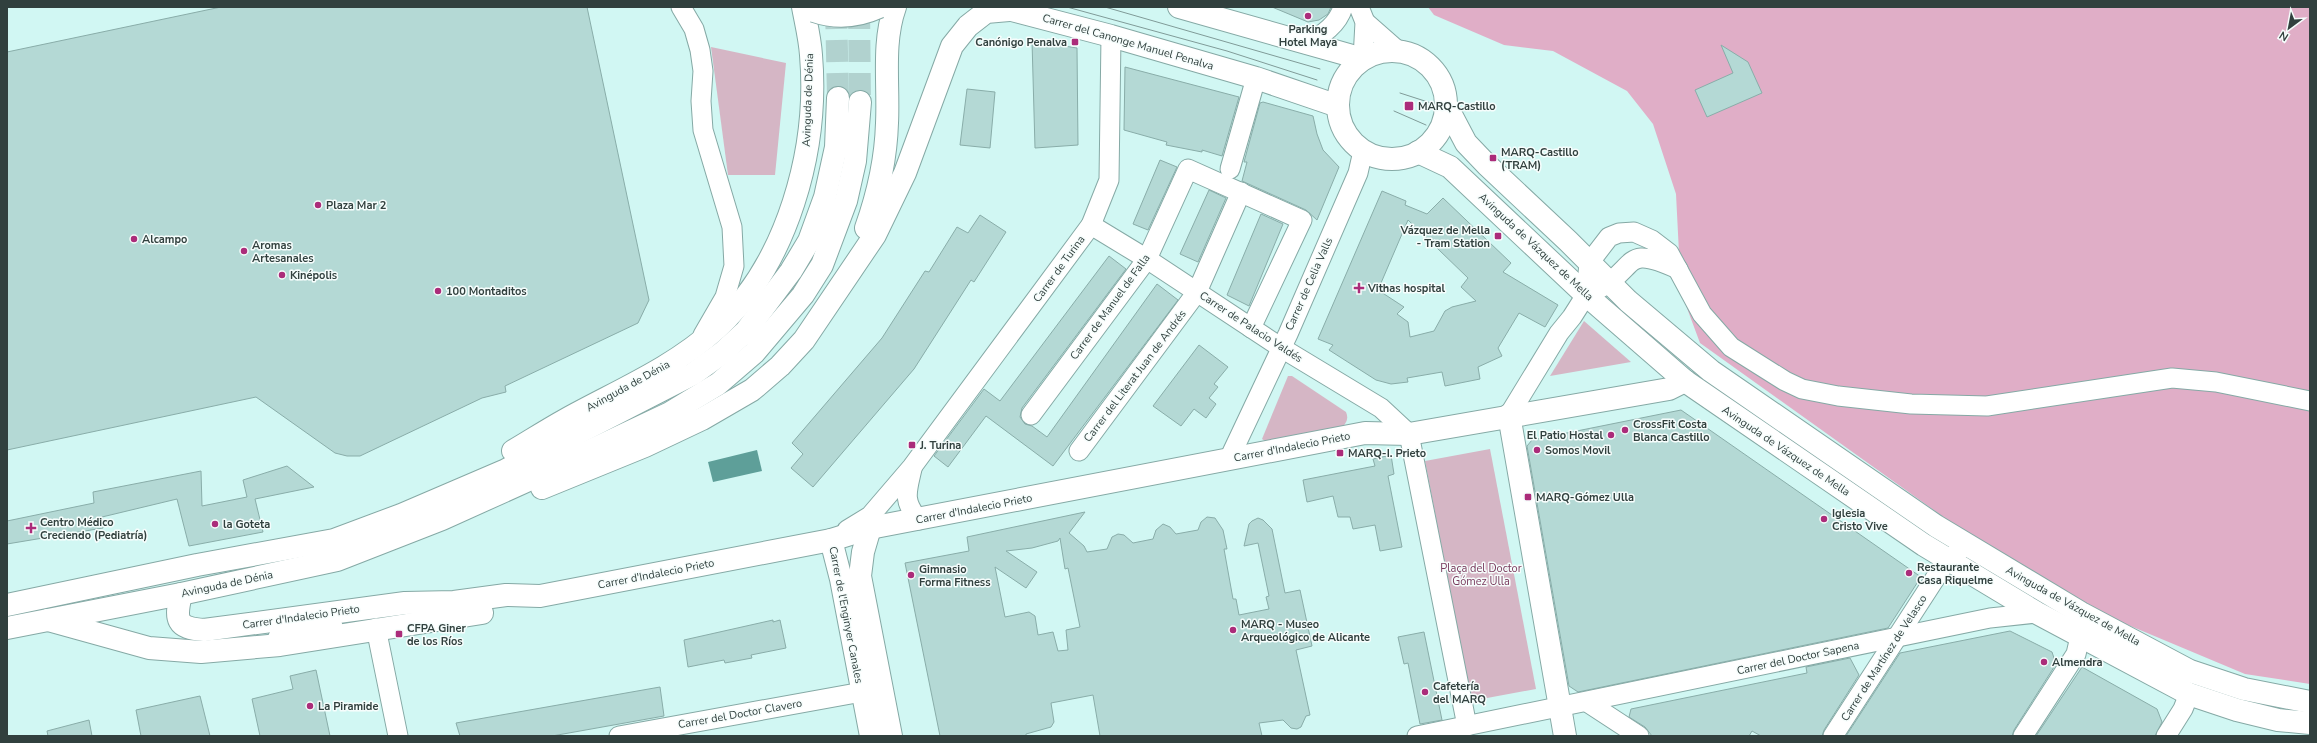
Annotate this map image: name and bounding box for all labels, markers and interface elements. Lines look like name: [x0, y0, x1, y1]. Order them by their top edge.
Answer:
north arrow: [2269, 8, 2309, 48]
street label: Carrer del Canonge Manuel Penalva: [1041, 10, 1215, 74]
marker: Parking Hotel Maya: [1303, 11, 1313, 21]
place label: Parking Hotel Maya: [1279, 22, 1337, 50]
text: N: [2276, 28, 2291, 45]
place label: Canónigo Penalva: [975, 35, 1067, 50]
marker: Canónigo Penalva: [1070, 37, 1080, 47]
street label: Avinguda de Dénia: [799, 53, 817, 147]
place label: MARQ-Castillo: [1418, 99, 1496, 114]
marker: MARQ-Castillo: [1403, 100, 1415, 112]
place label: MARQ-Castillo (TRAM): [1501, 145, 1579, 173]
marker: MARQ-Castillo (TRAM): [1488, 153, 1498, 163]
street label: Avinguda de Vázquez de Mella: [1475, 190, 1597, 304]
place label: Plaza Mar 2: [326, 198, 387, 213]
marker: Plaza Mar 2: [313, 200, 323, 210]
place label: Vázquez de Mella - Tram Station: [1400, 223, 1490, 251]
marker: Vázquez de Mella - Tram Station: [1493, 231, 1503, 241]
place label: Alcampo: [142, 232, 187, 247]
street label: Carrer de Turina: [1030, 232, 1088, 305]
marker: Alcampo: [129, 234, 139, 244]
street label: Carrer de Celia Valls: [1282, 235, 1336, 333]
place label: Aromas Artesanales: [252, 238, 314, 266]
marker: Aromas Artesanales: [239, 246, 249, 256]
street label: Carrer de Manuel de Falla: [1067, 251, 1154, 363]
place label: Kinépolis: [290, 268, 337, 283]
marker: Kinépolis: [277, 270, 287, 280]
place label: Vithas hospital: [1367, 281, 1445, 296]
marker: Vithas hospital: [1353, 282, 1365, 294]
place label: 100 Montaditos: [446, 284, 527, 299]
marker: 100 Montaditos: [433, 286, 443, 296]
street label: Carrer de Palacio Valdés: [1196, 288, 1306, 366]
street label: Carrer del Literat Juan de Andrés: [1080, 307, 1190, 445]
street label: Avinguda de Dénia: [583, 357, 673, 415]
street label: Avinguda de Vázquez de Mella: [1719, 402, 1853, 500]
place label: CrossFit Costa Blanca Castillo: [1633, 417, 1710, 445]
marker: CrossFit Costa Blanca Castillo: [1620, 425, 1630, 435]
street label: Carrer d'Indalecio Prieto: [1232, 428, 1352, 466]
place label: El Patio Hostal: [1527, 428, 1603, 443]
marker: El Patio Hostal: [1606, 430, 1616, 440]
place label: J. Turina: [919, 438, 961, 453]
marker: J. Turina: [907, 440, 917, 450]
place label: Somos Movil: [1545, 443, 1611, 458]
marker: Somos Movil: [1532, 445, 1542, 455]
place label: MARQ-I. Prieto: [1348, 446, 1426, 461]
marker: MARQ-I. Prieto: [1335, 448, 1345, 458]
street label: Carrer d'Indalecio Prieto: [914, 490, 1034, 528]
place label: MARQ-Gómez Ulla: [1536, 490, 1634, 505]
marker: MARQ-Gómez Ulla: [1523, 492, 1533, 502]
place label: Iglesia Cristo Vive: [1832, 506, 1888, 534]
marker: Iglesia Cristo Vive: [1819, 514, 1829, 524]
place label: Centro Médico Creciendo (Pediatría): [40, 515, 147, 543]
place label: la Goteta: [223, 517, 270, 532]
marker: la Goteta: [210, 519, 220, 529]
marker: Centro Médico Creciendo (Pediatría): [25, 522, 37, 534]
street label: Carrer de l'Enginyer Canales: [825, 545, 867, 685]
street label: Carrer d'Indalecio Prieto: [596, 555, 716, 593]
place label: Restaurante Casa Riquelme: [1917, 560, 1993, 588]
park label: Plaça del Doctor Gómez Ulla: [1440, 561, 1522, 589]
place label: Gimnasio Forma Fitness: [919, 562, 991, 590]
street label: Avinguda de Vázquez de Mella: [2003, 563, 2143, 649]
street label: Avinguda de Dénia: [180, 567, 275, 601]
marker: Restaurante Casa Riquelme: [1904, 568, 1914, 578]
marker: Gimnasio Forma Fitness: [906, 570, 916, 580]
street label: Carrer de Martínez de Velasco: [1837, 592, 1931, 724]
street label: Carrer d'Indalecio Prieto: [241, 601, 361, 633]
place label: MARQ - Museo Arqueológico de Alicante: [1241, 617, 1370, 645]
place label: CFPA Giner de los Ríos: [407, 621, 466, 649]
marker: MARQ - Museo Arqueológico de Alicante: [1228, 625, 1238, 635]
marker: CFPA Giner de los Ríos: [394, 629, 404, 639]
street label: Carrer del Doctor Sapena: [1735, 638, 1861, 678]
place label: Almendra: [2052, 655, 2103, 670]
marker: Almendra: [2039, 657, 2049, 667]
place label: Cafetería del MARQ: [1433, 679, 1486, 707]
marker: Cafetería del MARQ: [1420, 687, 1430, 697]
street label: Carrer del Doctor Clavero: [677, 696, 803, 732]
place label: La Piramide: [318, 699, 378, 714]
marker: La Piramide: [305, 701, 315, 711]

